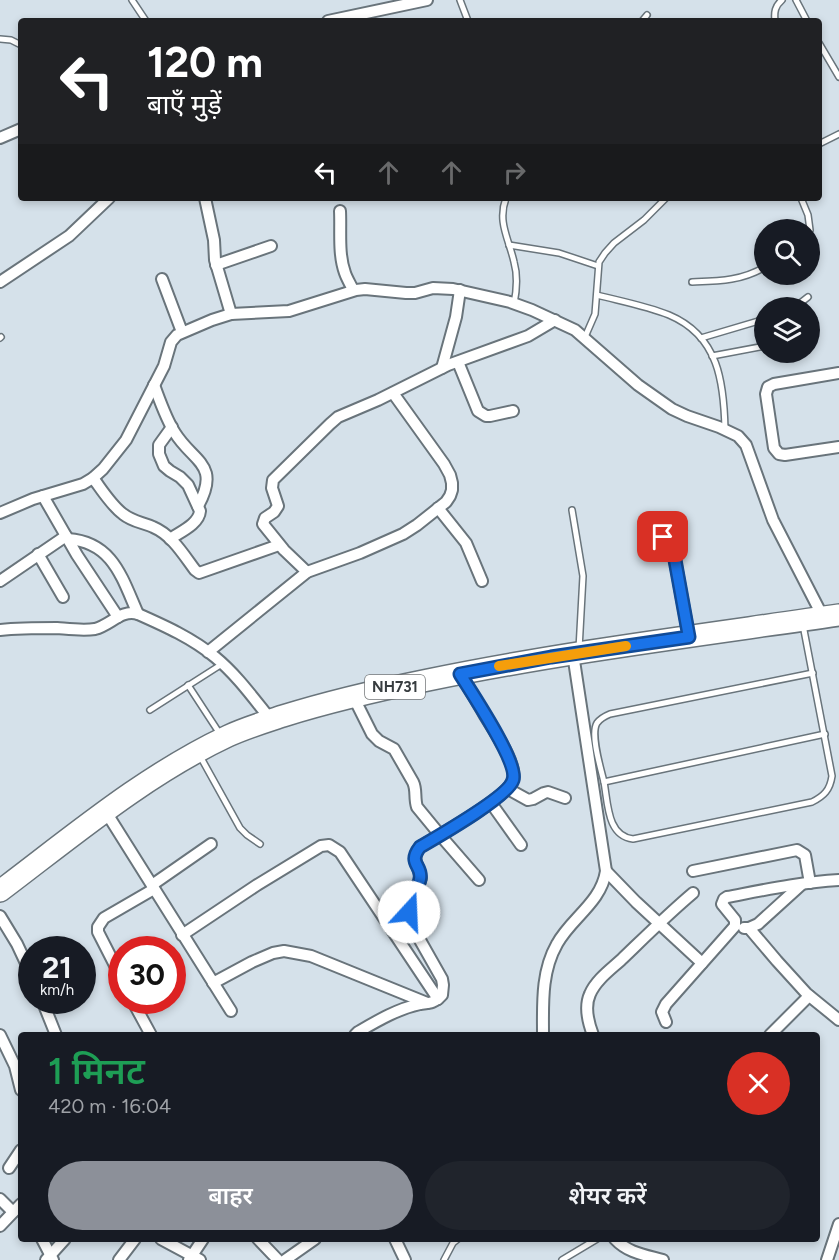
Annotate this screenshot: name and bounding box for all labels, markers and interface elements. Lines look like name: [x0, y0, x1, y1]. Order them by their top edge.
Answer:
text: 120 m: [147, 37, 263, 88]
icon: left: [48, 42, 126, 120]
text: बाएँ मुड़ें: [147, 88, 222, 121]
icon: left: [309, 156, 342, 189]
icon: ahead: [372, 156, 405, 189]
icon: ahead: [435, 156, 468, 189]
icon: right: [498, 156, 531, 189]
map controls: [754, 219, 820, 363]
button: search: [754, 219, 820, 285]
button: layers: [754, 297, 820, 363]
pin: [637, 511, 688, 562]
icon: arrive: [646, 520, 679, 553]
road number: NH731: [365, 675, 425, 699]
position arrow: [377, 880, 441, 944]
speed limit sign: 30: [108, 936, 186, 1014]
text: 21: [42, 949, 72, 986]
text: km/h: [40, 981, 74, 999]
text: 1 मिनट: [48, 1050, 145, 1093]
button: close: [727, 1052, 790, 1115]
text: 420 m · 16:04: [48, 1094, 171, 1118]
button: बाहर: [48, 1161, 413, 1230]
button: शेयर करें: [425, 1161, 790, 1230]

